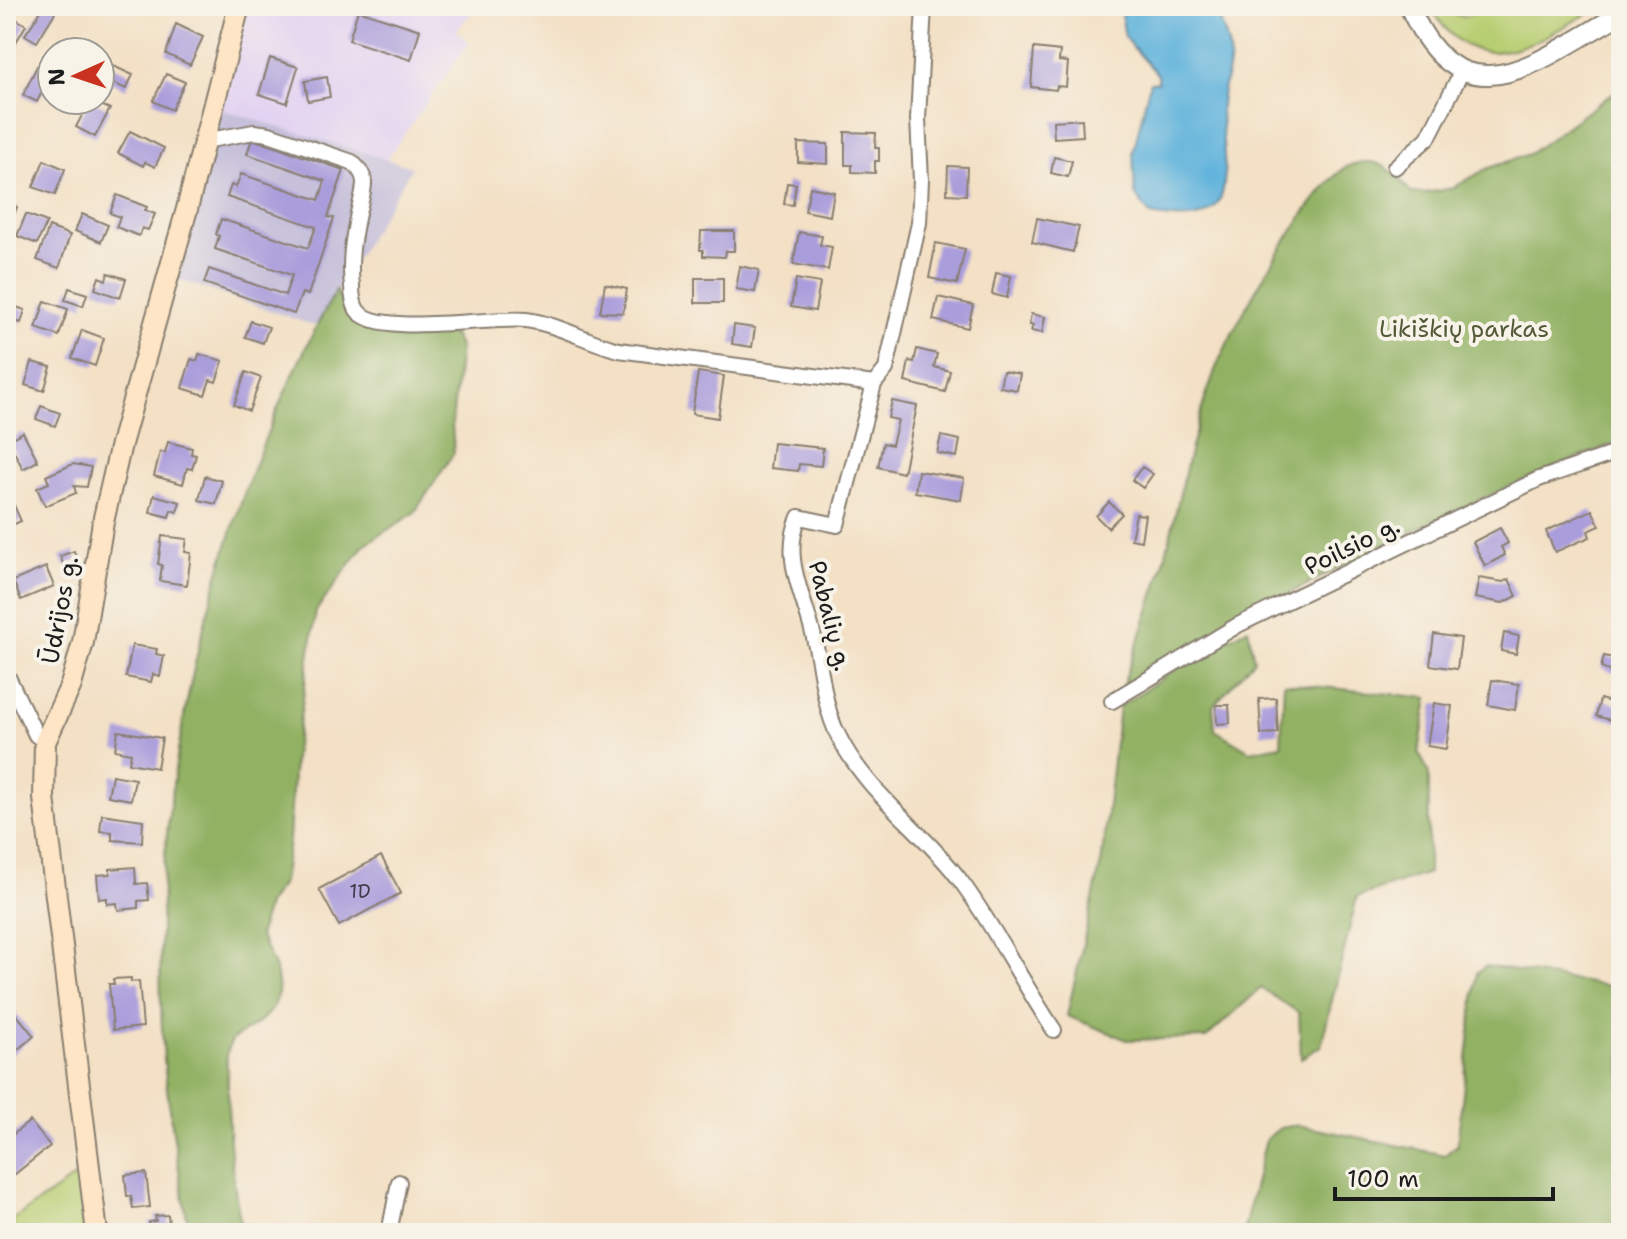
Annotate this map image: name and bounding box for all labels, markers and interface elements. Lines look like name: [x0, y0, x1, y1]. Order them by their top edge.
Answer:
north arrow: [36, 36, 116, 116]
text: N: [42, 68, 71, 86]
park label: Likiškių parkas: [1379, 313, 1549, 345]
street label: Poilsio g.: [1299, 509, 1405, 583]
street label: Ūdrijos g.: [34, 553, 86, 667]
street label: Pabalių g.: [801, 558, 859, 674]
house number: 1D: [349, 878, 371, 904]
scale bar: [1335, 1151, 1553, 1201]
text: 100 m: [1347, 1163, 1419, 1195]

